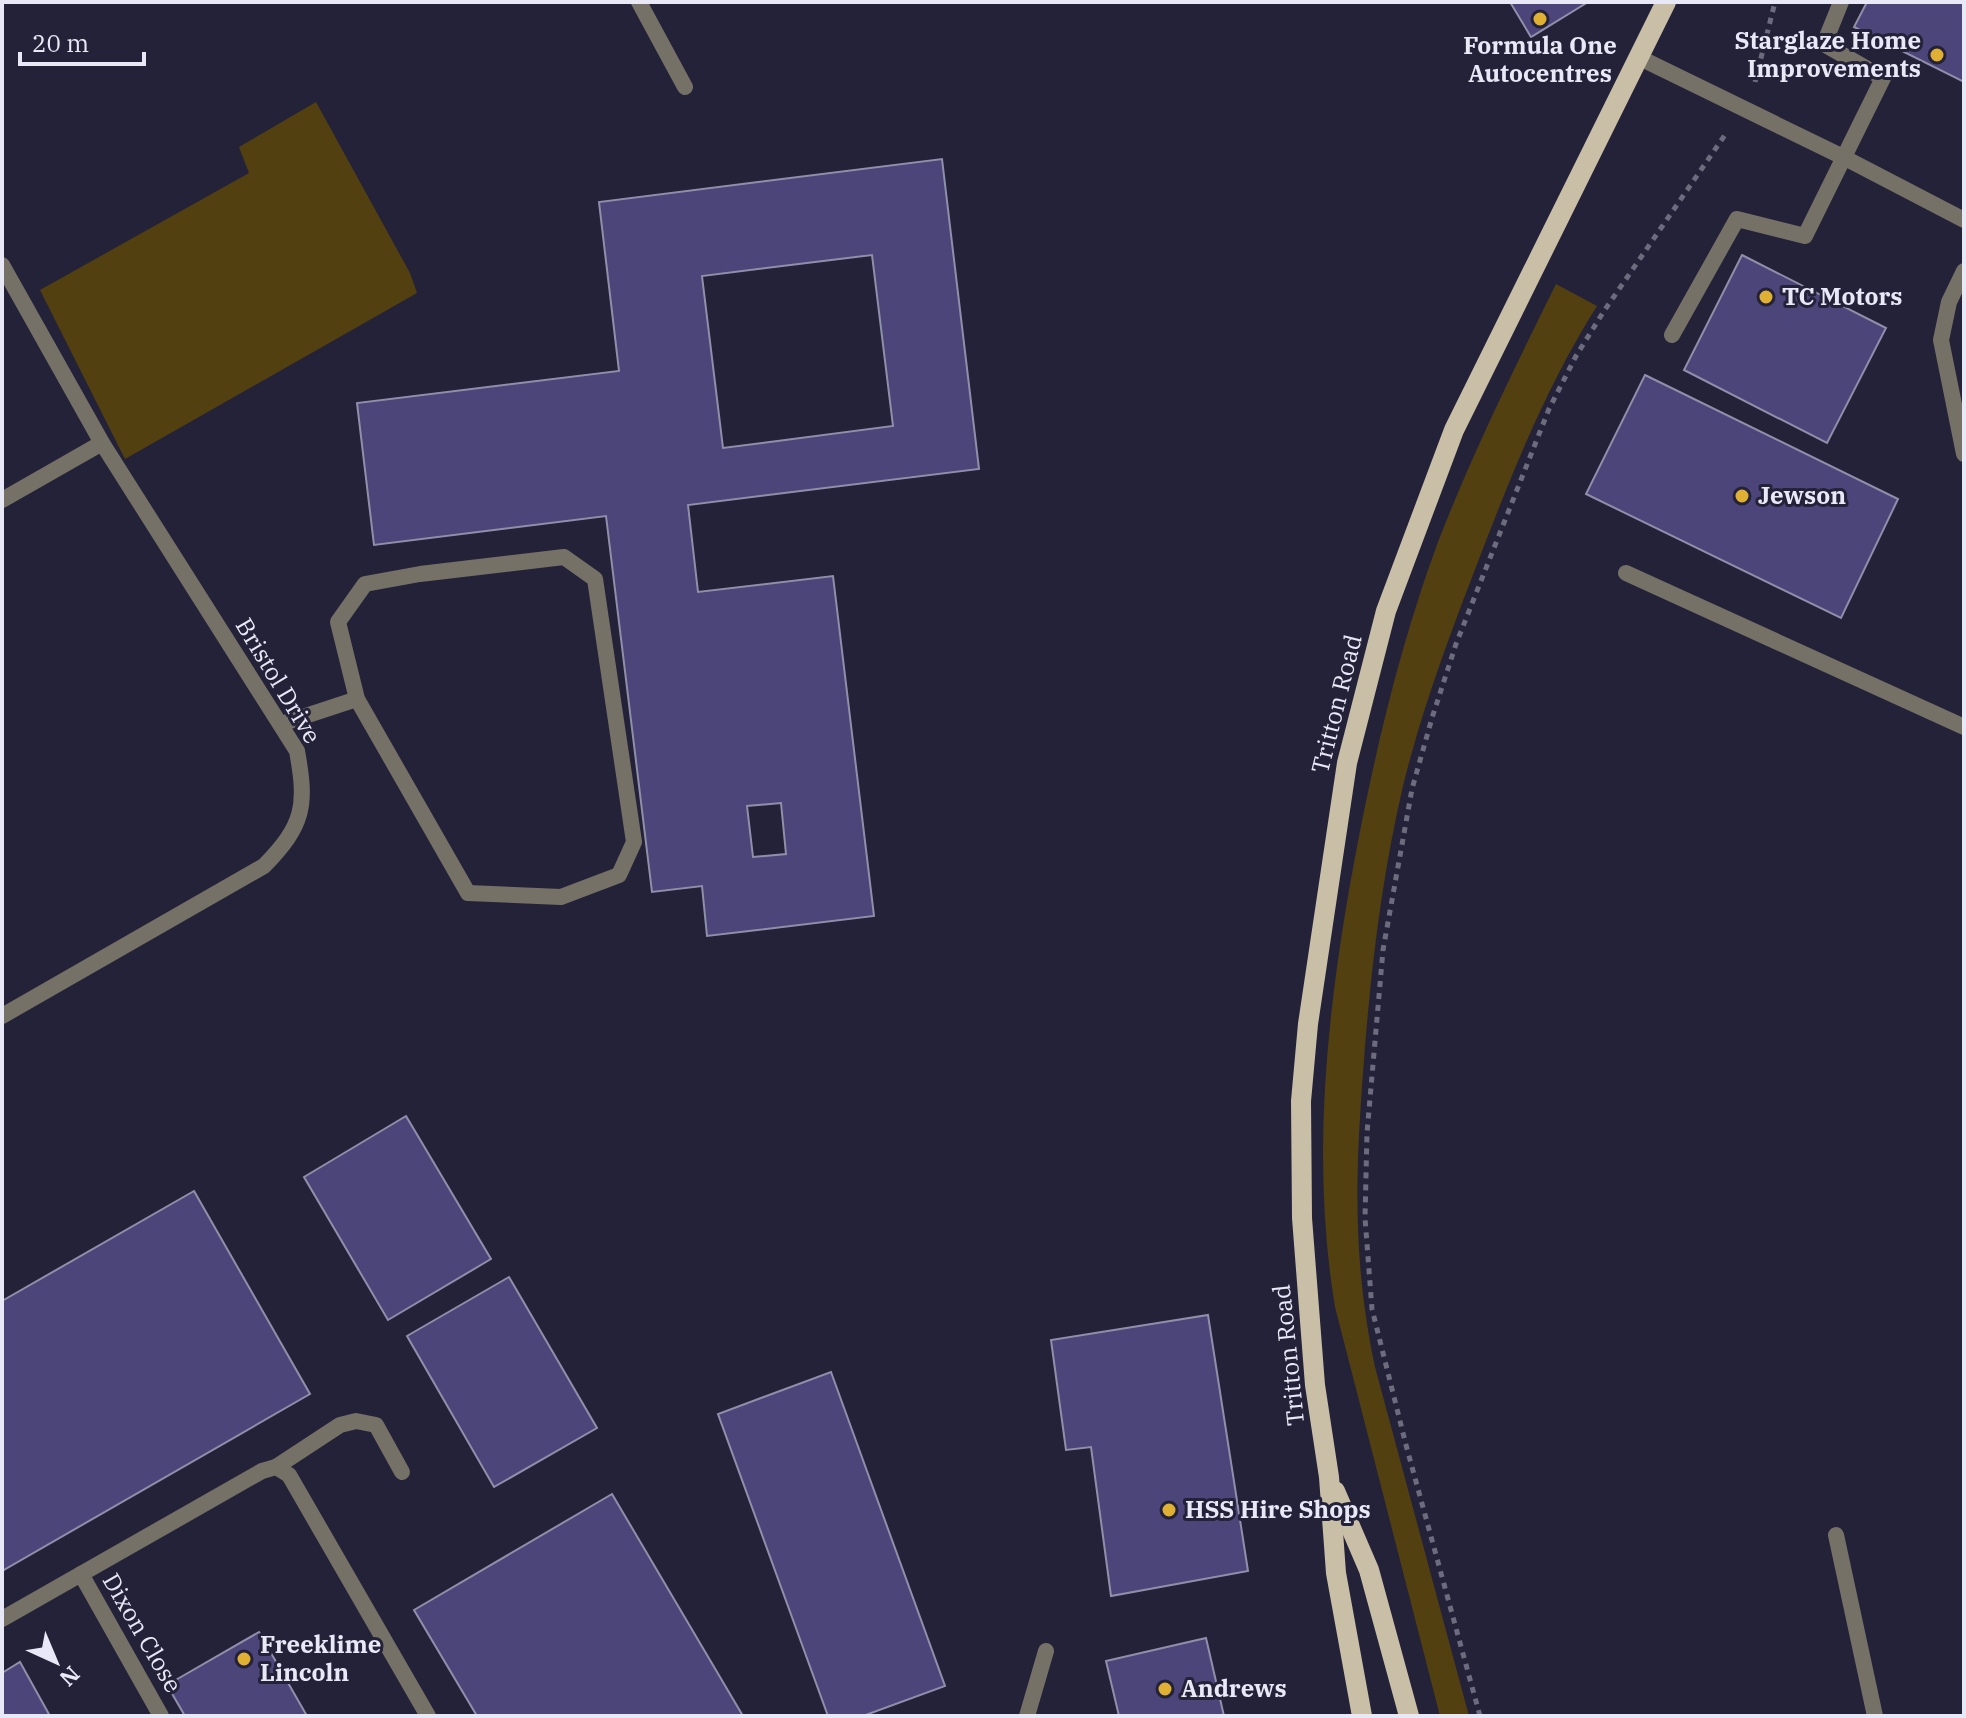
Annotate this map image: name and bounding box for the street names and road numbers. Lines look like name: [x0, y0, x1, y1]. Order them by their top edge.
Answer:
street label: Bristol Drive: [229, 612, 329, 749]
street label: Tritton Road: [1303, 631, 1369, 776]
street label: Tritton Road: [1265, 1283, 1311, 1427]
street label: Dixon Close: [96, 1567, 190, 1698]

